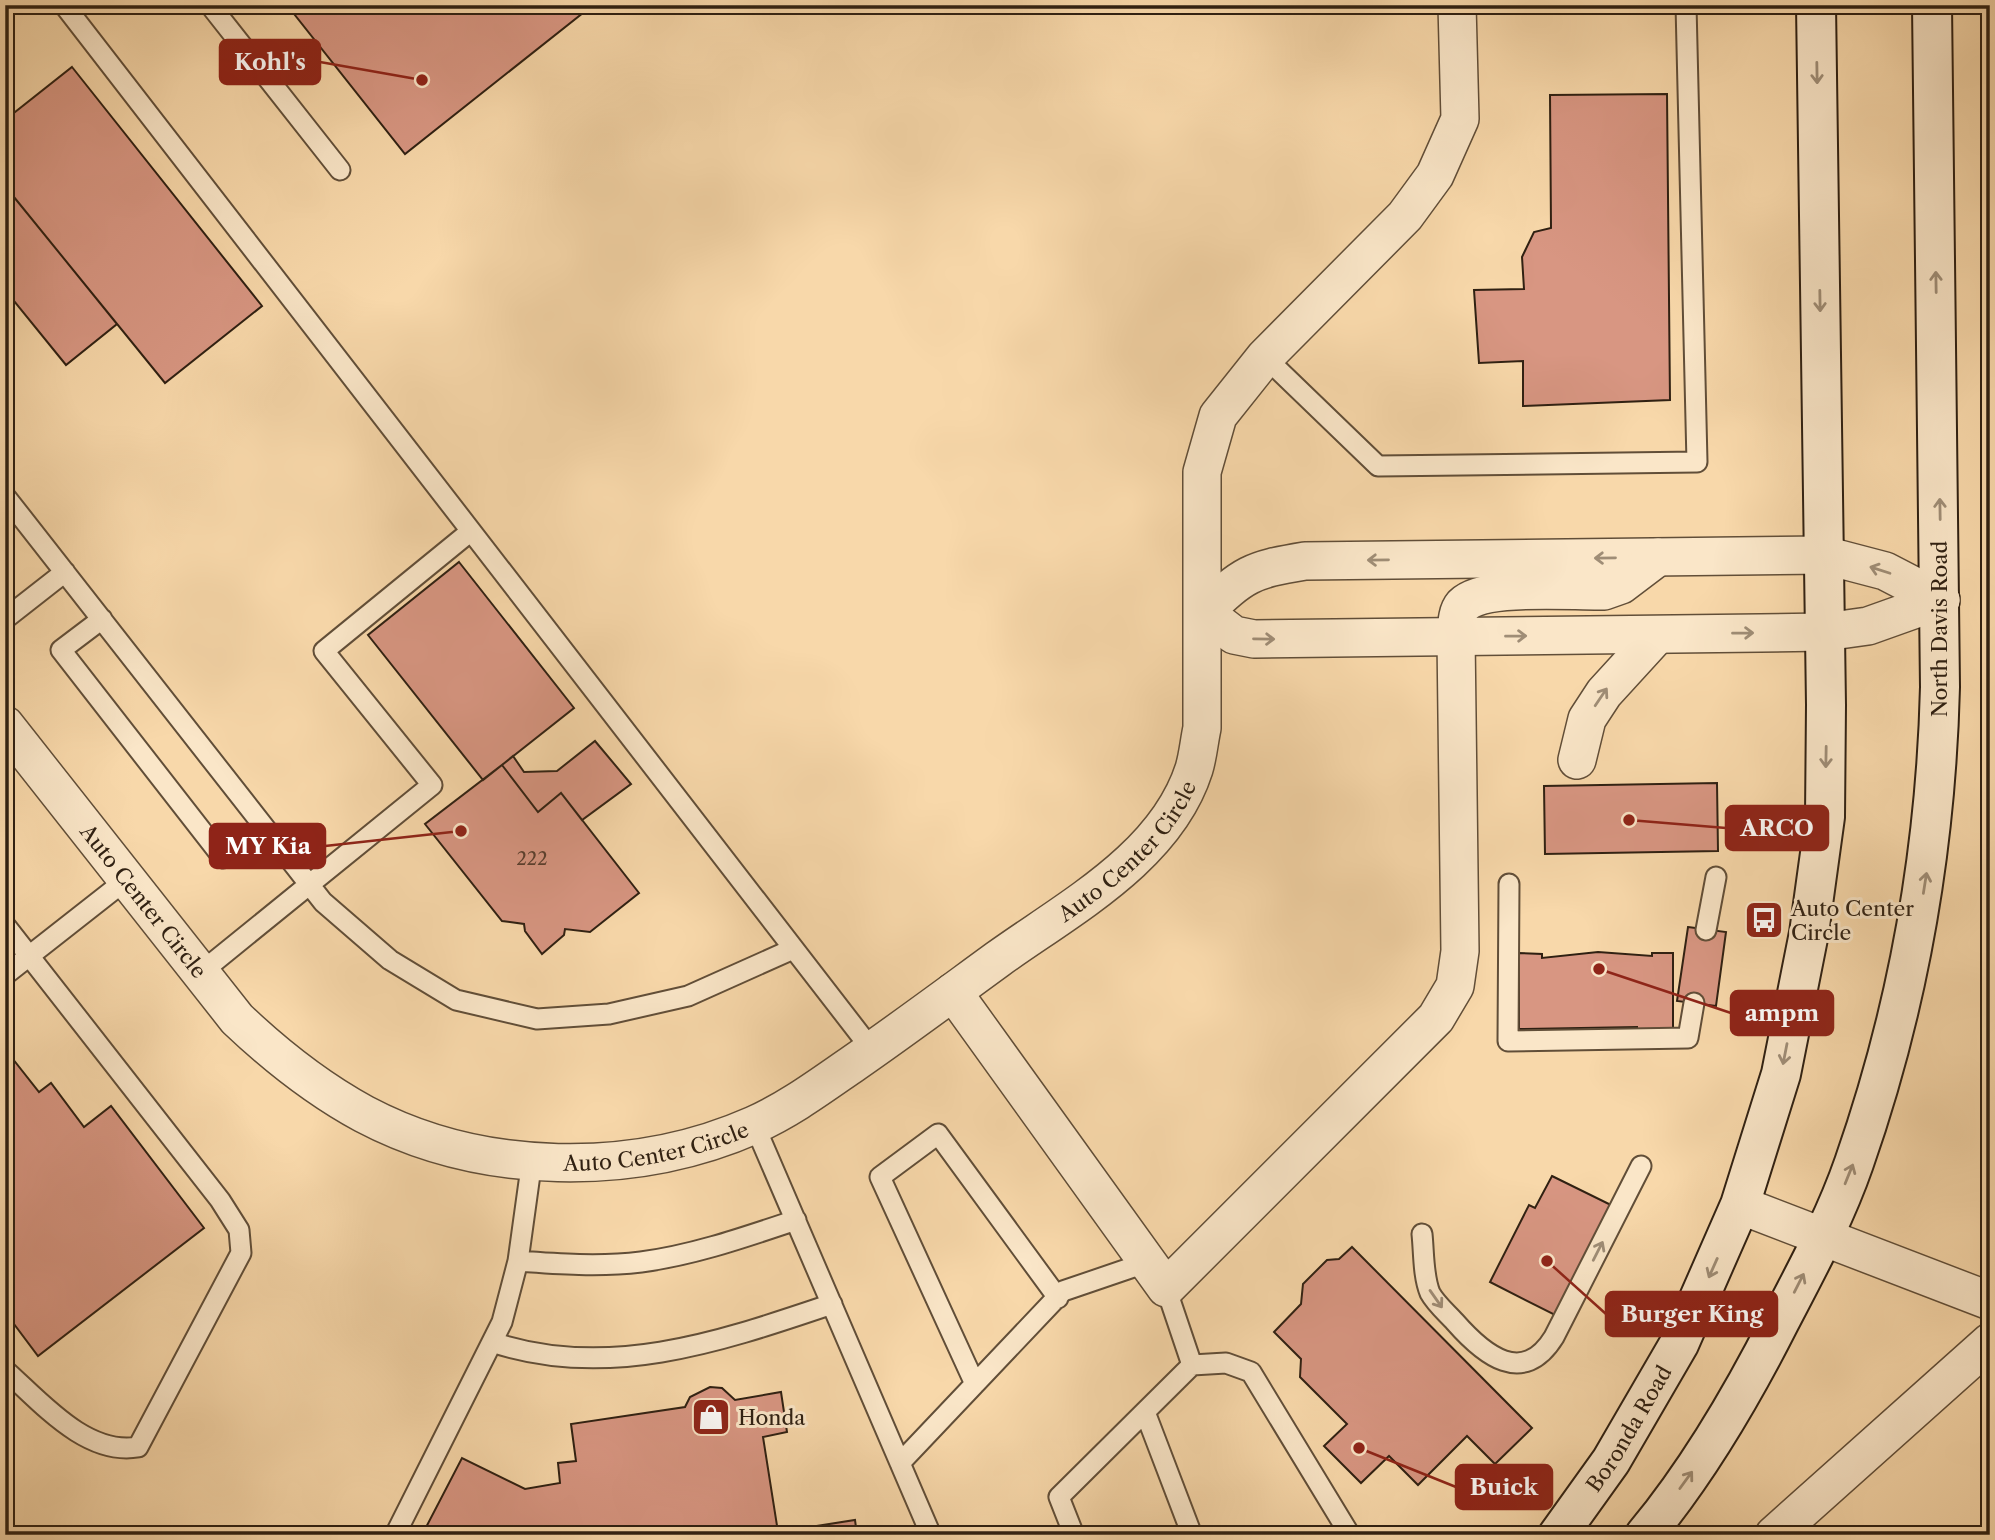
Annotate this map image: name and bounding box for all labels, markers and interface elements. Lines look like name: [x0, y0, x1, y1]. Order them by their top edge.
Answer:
callout: Kohl's: [220, 40, 320, 84]
text: Kohl's: [234, 48, 306, 76]
one-way arrow: [1810, 62, 1824, 85]
one-way arrow: [1929, 271, 1943, 294]
one-way arrow: [1814, 289, 1827, 312]
one-way arrow: [1933, 498, 1946, 521]
street label: North Davis Road: [1927, 540, 1952, 717]
one-way arrow: [1594, 551, 1617, 565]
one-way arrow: [1367, 553, 1390, 567]
one-way arrow: [1869, 563, 1891, 575]
one-way arrow: [1732, 627, 1755, 640]
one-way arrow: [1504, 629, 1527, 643]
one-way arrow: [1252, 632, 1275, 645]
one-way arrow: [1595, 688, 1609, 708]
one-way arrow: [1819, 745, 1833, 768]
street label: Auto Center Circle: [1052, 777, 1201, 927]
callout: ARCO: [1726, 806, 1828, 850]
text: ARCO: [1739, 814, 1814, 842]
street label: Auto Center Circle: [75, 818, 212, 983]
callout: MY Kia: [210, 824, 325, 868]
text: MY Kia: [225, 832, 312, 860]
house number: 222: [516, 848, 548, 870]
one-way arrow: [1918, 872, 1931, 895]
place label: Auto Center Circle: [1790, 896, 1914, 945]
bus stop icon: Auto Center Circle: [1743, 899, 1785, 941]
callout: ampm: [1731, 991, 1833, 1035]
text: ampm: [1745, 999, 1819, 1027]
one-way arrow: [1778, 1042, 1792, 1065]
street label: Auto Center Circle: [562, 1116, 752, 1175]
one-way arrow: [1844, 1164, 1857, 1185]
one-way arrow: [1591, 1241, 1605, 1262]
one-way arrow: [1706, 1257, 1719, 1278]
one-way arrow: [1793, 1273, 1807, 1294]
one-way arrow: [1429, 1289, 1443, 1308]
callout: Burger King: [1606, 1292, 1777, 1336]
text: Burger King: [1621, 1300, 1764, 1328]
street label: Boronda Road: [1581, 1361, 1677, 1496]
shop icon: Honda: [690, 1396, 732, 1438]
place label: Honda: [738, 1405, 806, 1430]
callout: Buick: [1456, 1465, 1552, 1509]
one-way arrow: [1679, 1471, 1693, 1490]
text: Buick: [1470, 1473, 1539, 1501]

